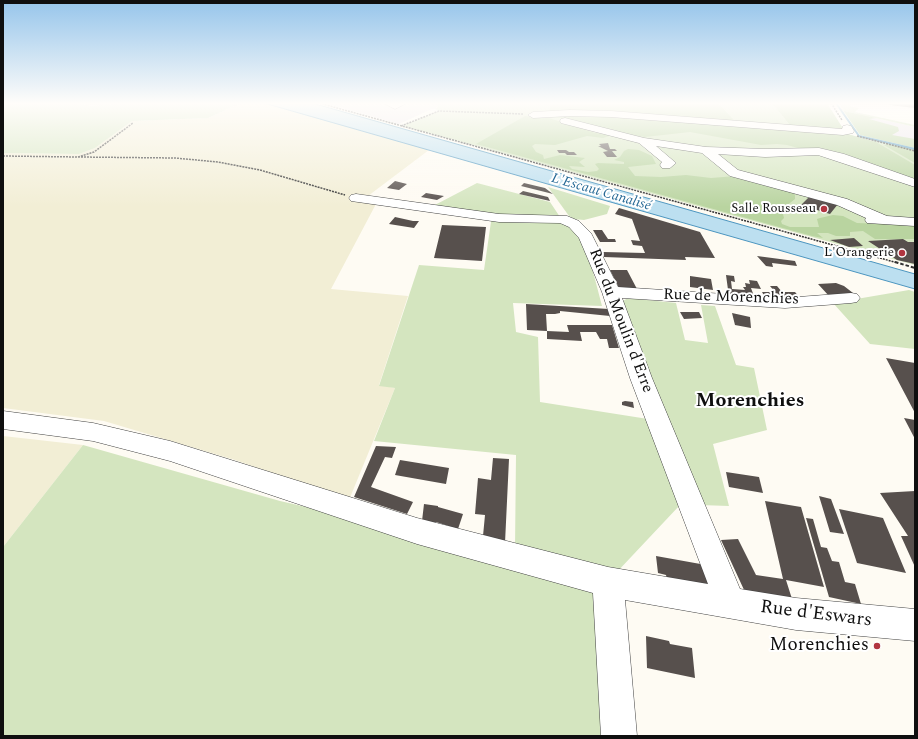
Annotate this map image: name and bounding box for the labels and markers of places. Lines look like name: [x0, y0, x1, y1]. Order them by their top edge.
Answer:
place label: Salle Rousseau: [731, 201, 816, 217]
marker: Salle Rousseau: [819, 204, 829, 214]
place label: L'Orangerie: [824, 245, 894, 261]
marker: L'Orangerie: [897, 248, 907, 258]
place label: Morenchies: [769, 635, 869, 657]
marker: Morenchies: [872, 641, 882, 651]

